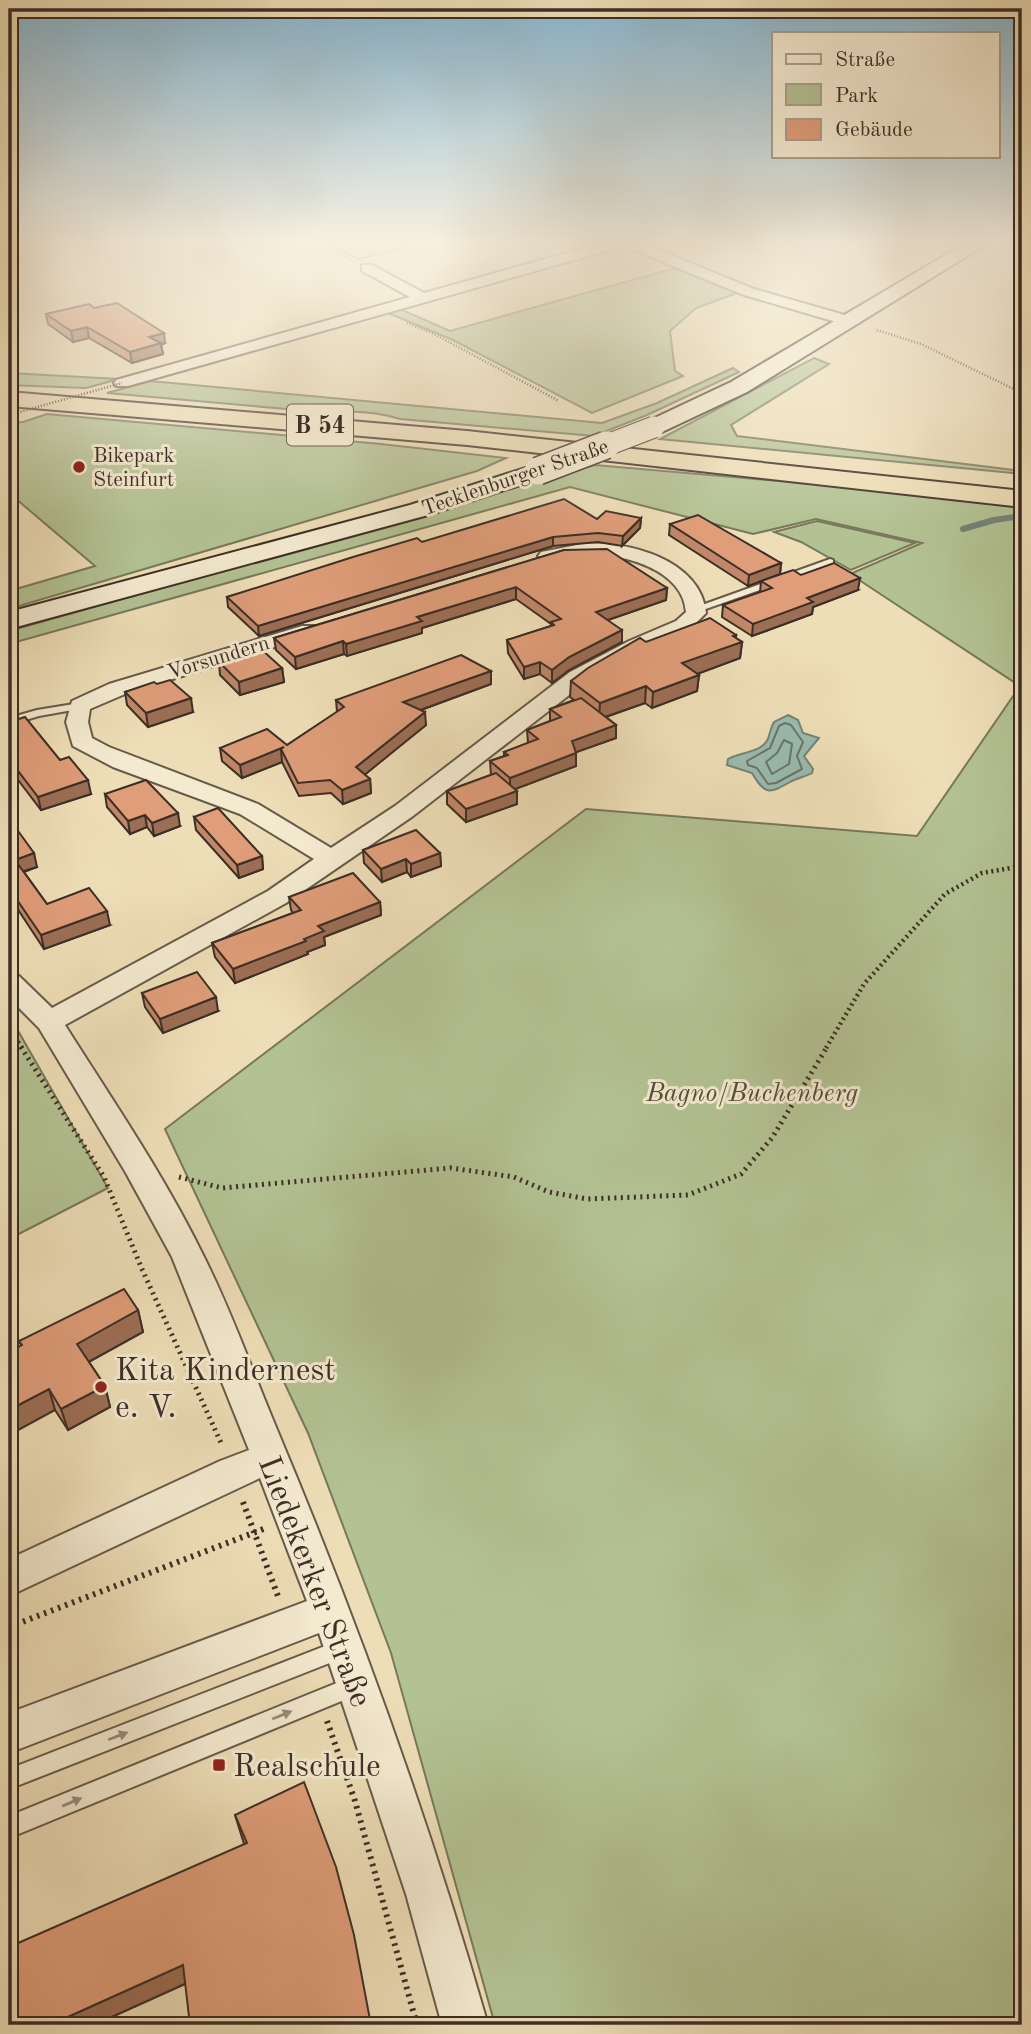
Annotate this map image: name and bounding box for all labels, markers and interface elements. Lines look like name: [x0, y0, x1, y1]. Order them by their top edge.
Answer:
legend: [772, 32, 1000, 158]
text: Straße: [835, 50, 895, 71]
text: Park: [835, 86, 878, 107]
text: Gebäude: [835, 120, 913, 141]
road number: B 54: [287, 404, 353, 446]
street label: Tecklenburger Straße: [419, 437, 612, 520]
place label: Bikepark Steinfurt: [93, 446, 175, 491]
marker: Bikepark Steinfurt: [71, 459, 87, 475]
street label: Vorsundern: [165, 633, 272, 684]
park label: Bagno/Buchenberg: [645, 1081, 858, 1107]
place label: Kita Kindernest e. V.: [115, 1356, 336, 1425]
marker: Kita Kindernest e. V.: [93, 1379, 109, 1395]
street label: Liedekerker Straße: [251, 1452, 376, 1712]
one-way arrow: [272, 1709, 293, 1720]
one-way arrow: [108, 1731, 129, 1742]
place label: Realschule: [233, 1752, 381, 1784]
marker: Realschule: [211, 1757, 227, 1773]
one-way arrow: [62, 1796, 83, 1807]

